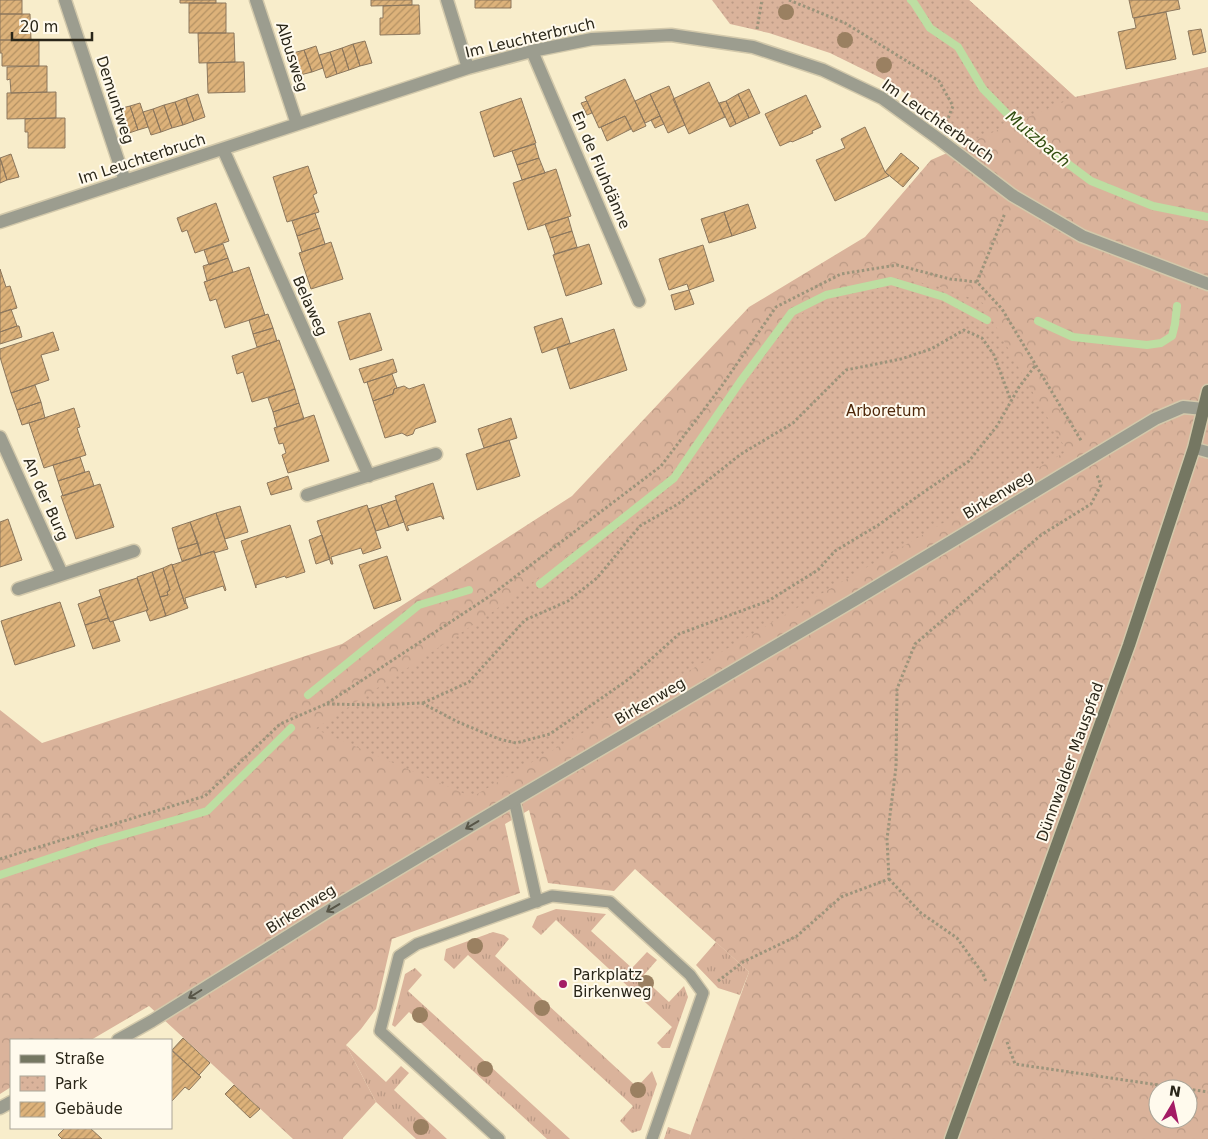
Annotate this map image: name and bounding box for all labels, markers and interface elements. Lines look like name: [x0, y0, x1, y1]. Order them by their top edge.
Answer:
scale bar: [12, 10, 92, 42]
street label: Im Leuchterbruch: [463, 14, 597, 62]
text: 20 m: [20, 18, 58, 36]
street label: Albusweg: [272, 20, 312, 94]
street label: Demuntweg: [92, 54, 138, 146]
street label: Im Leuchterbruch: [879, 76, 997, 166]
water label: Mutzbach: [1002, 107, 1074, 171]
street label: En de Fluhdänne: [568, 108, 634, 232]
street label: Im Leuchterbruch: [76, 130, 208, 188]
street label: Belaweg: [289, 273, 331, 339]
park label: Arboretum: [846, 402, 926, 420]
street label: An der Burg: [20, 454, 72, 544]
street label: Birkenweg: [960, 467, 1036, 523]
street label: Birkenweg: [611, 674, 689, 728]
street label: Dünnwalder Mauspfad: [1033, 680, 1107, 844]
one-way arrow: [466, 820, 480, 830]
street label: Birkenweg: [263, 881, 339, 937]
one-way arrow: [326, 904, 340, 914]
place label: Parkplatz Birkenweg: [573, 966, 652, 1001]
marker: Parkplatz Birkenweg: [557, 978, 569, 990]
one-way arrow: [188, 989, 202, 999]
legend: [10, 1039, 172, 1129]
text: Straße: [55, 1050, 104, 1068]
text: Park: [55, 1075, 88, 1093]
north arrow: [1148, 1079, 1198, 1129]
text: N: [1168, 1082, 1182, 1100]
text: Gebäude: [55, 1100, 123, 1118]

